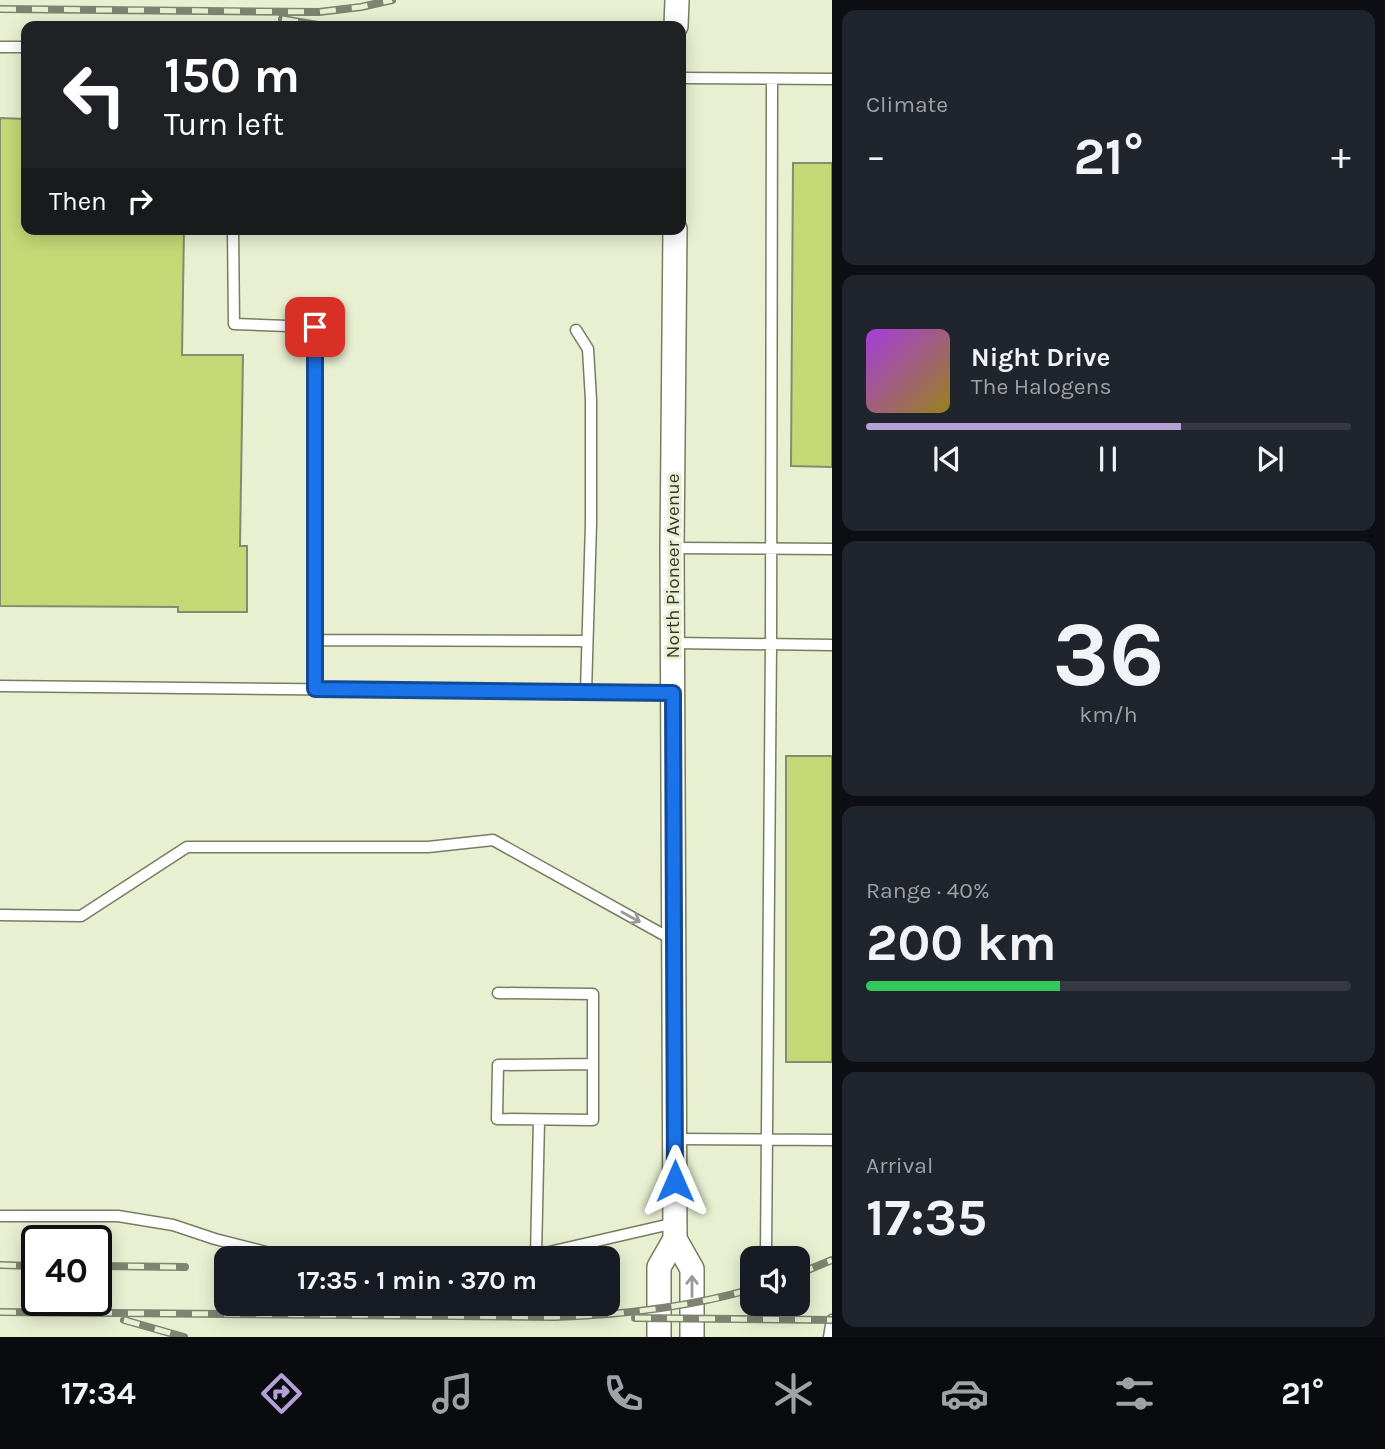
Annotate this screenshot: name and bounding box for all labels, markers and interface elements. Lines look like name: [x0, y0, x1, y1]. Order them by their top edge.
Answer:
text: 150 m: [164, 47, 300, 104]
icon: left: [49, 49, 140, 140]
text: Climate: [866, 91, 948, 118]
text: Turn left: [164, 106, 284, 143]
text: 21°: [1073, 126, 1144, 187]
text: −: [866, 134, 886, 179]
text: +: [1331, 134, 1351, 179]
icon: right: [121, 182, 159, 220]
text: Then: [49, 186, 107, 217]
pin: [285, 297, 345, 357]
icon: arrive: [296, 308, 334, 346]
text: Night Drive: [971, 342, 1110, 373]
text: The Halogens: [971, 373, 1111, 400]
icon: previous: [928, 440, 966, 478]
icon: pause: [1089, 440, 1127, 478]
icon: next: [1251, 440, 1289, 478]
street label: North Pioneer Avenue: [662, 474, 684, 658]
text: 36: [1053, 602, 1164, 708]
text: km/h: [1079, 701, 1138, 728]
text: Range · 40%: [866, 877, 990, 904]
one-way arrow: [620, 911, 641, 924]
text: 200 km: [866, 912, 1057, 973]
position arrow: [638, 1144, 712, 1218]
text: Arrival: [866, 1152, 933, 1179]
text: 17:35: [866, 1187, 987, 1248]
speed limit sign: 40: [21, 1225, 112, 1316]
map controls: [740, 1246, 810, 1316]
button: sound: [740, 1246, 810, 1316]
text: 17:35 · 1 min · 370 m: [297, 1265, 537, 1296]
one-way arrow: [685, 1274, 699, 1297]
icon: directions: [257, 1369, 306, 1418]
icon: music: [428, 1369, 477, 1418]
icon: phone: [599, 1369, 648, 1418]
icon: climate: [769, 1369, 818, 1418]
icon: car: [940, 1369, 989, 1418]
icon: filters: [1110, 1369, 1159, 1418]
text: 17:34: [61, 1375, 136, 1412]
text: 21°: [1281, 1375, 1324, 1412]

